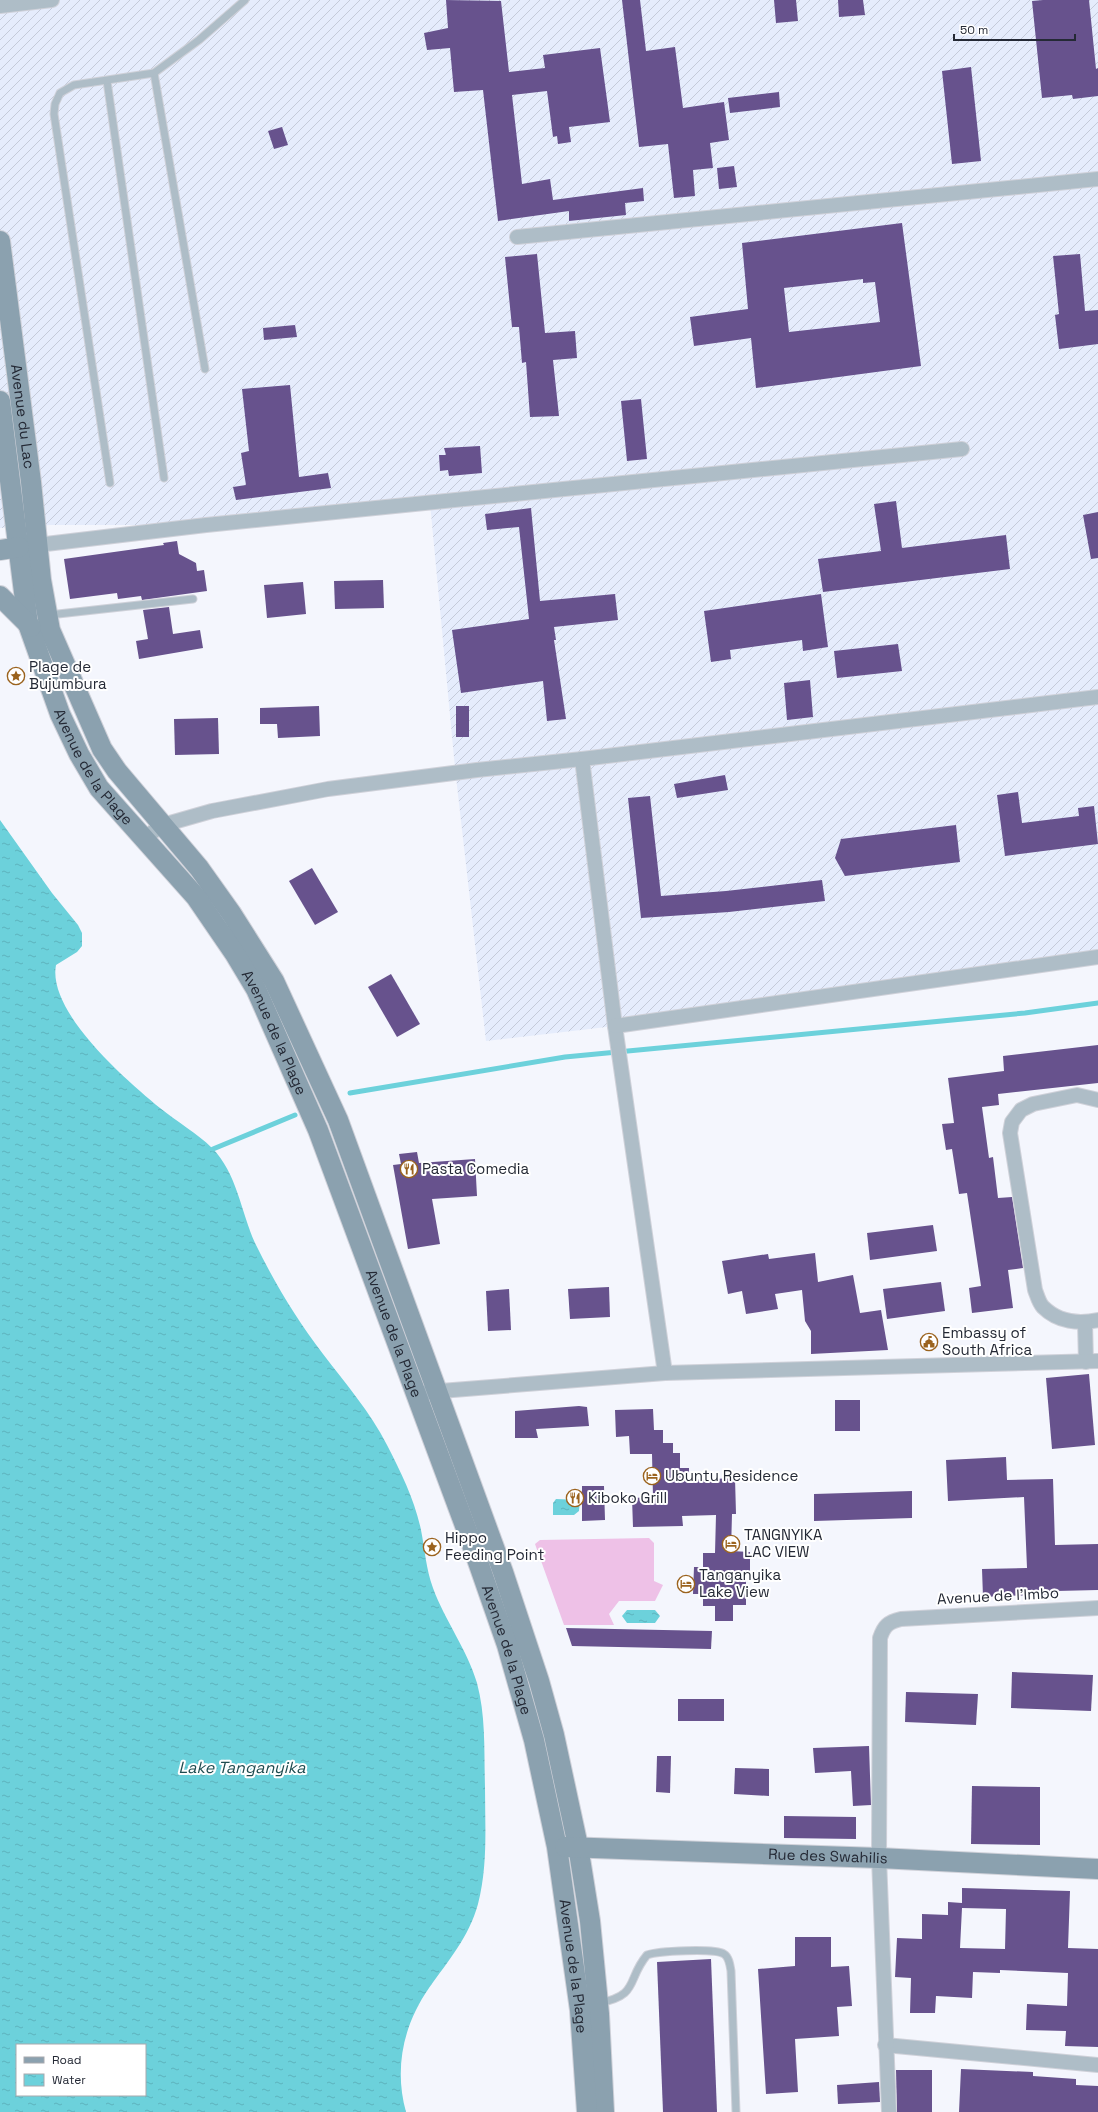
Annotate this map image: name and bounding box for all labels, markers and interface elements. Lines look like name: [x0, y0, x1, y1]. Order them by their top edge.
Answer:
scale bar: [954, 16, 1075, 42]
text: 50 m: [960, 22, 988, 38]
street label: Avenue du Lac: [7, 363, 39, 470]
place label: Plage de Bujumbura: [29, 657, 107, 693]
place icon: Plage de Bujumbura: [6, 666, 26, 686]
street label: Avenue de la Plage: [50, 706, 138, 829]
street label: Avenue de la Plage: [238, 966, 311, 1098]
restaurant icon: Pasta Comedia: [399, 1159, 419, 1179]
place label: Pasta Comedia: [422, 1159, 529, 1178]
street label: Avenue de la Plage: [362, 1267, 427, 1400]
place label: Embassy of South Africa: [942, 1323, 1032, 1359]
public building icon: Embassy of South Africa: [919, 1332, 939, 1352]
hotel icon: Ubuntu Residence: [642, 1466, 662, 1486]
place label: Ubuntu Residence: [665, 1466, 798, 1485]
restaurant icon: Kiboko Grill: [565, 1488, 585, 1508]
place label: Kiboko Grill: [588, 1488, 667, 1507]
place label: TANGNYIKA LAC VIEW: [744, 1525, 823, 1561]
place label: Hippo Feeding Point: [445, 1528, 544, 1564]
hotel icon: TANGNYIKA LAC VIEW: [721, 1534, 741, 1554]
place icon: Hippo Feeding Point: [422, 1537, 442, 1557]
place label: Tanganyika Lake View: [699, 1565, 781, 1601]
hotel icon: Tanganyika Lake View: [676, 1574, 696, 1594]
street label: Avenue de la Plage: [478, 1582, 536, 1717]
street label: Avenue de l'Imbo: [936, 1583, 1059, 1608]
water label: Lake Tanganyika: [179, 1757, 306, 1778]
street label: Rue des Swahilis: [768, 1844, 888, 1867]
street label: Avenue de la Plage: [555, 1898, 592, 2034]
legend: [16, 2044, 146, 2096]
text: Road: [52, 2052, 81, 2068]
text: Water: [52, 2072, 86, 2088]

